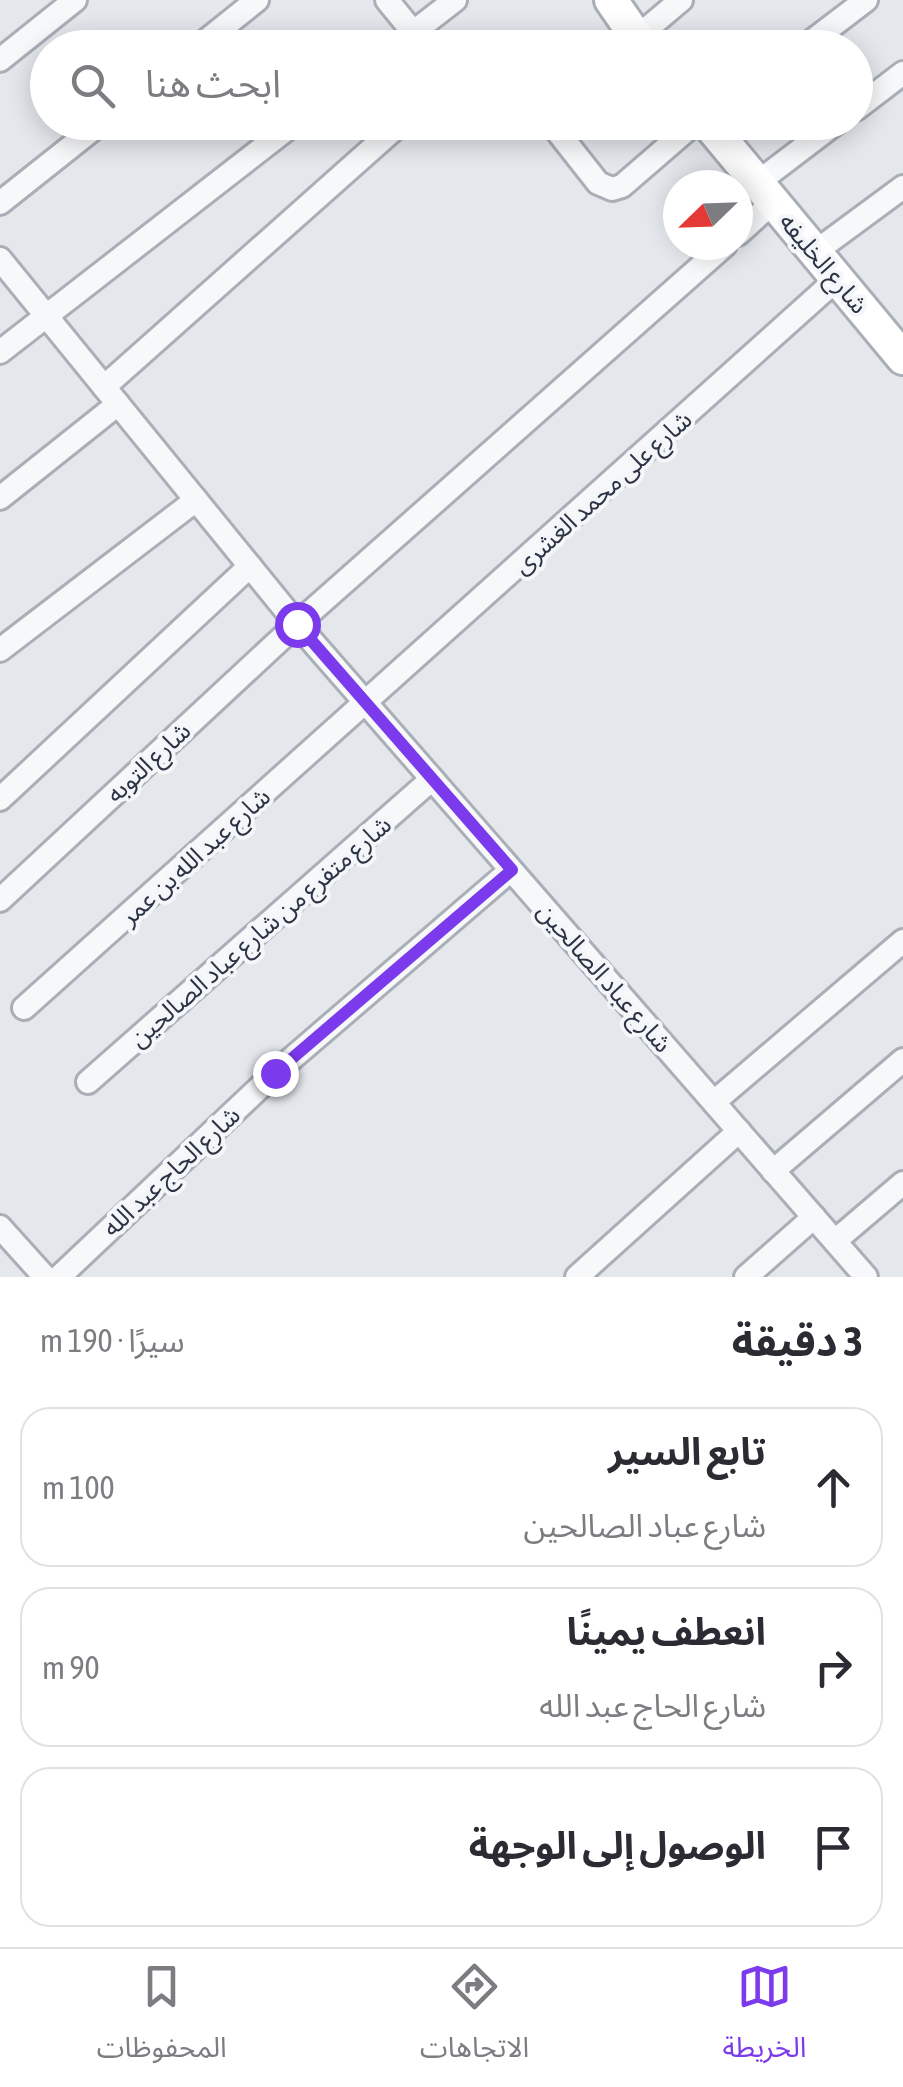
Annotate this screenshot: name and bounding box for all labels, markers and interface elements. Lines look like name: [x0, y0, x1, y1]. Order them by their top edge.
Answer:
search box: [30, 30, 873, 140]
icon: search: [65, 58, 120, 113]
text: ابحث هنا: [145, 62, 281, 105]
north arrow: [663, 170, 753, 260]
street label: شارع الخليفه: [770, 207, 874, 322]
street label: شارع على محمد الغشرى: [507, 405, 700, 583]
route start: [275, 602, 321, 648]
street label: شارع التوبه: [100, 716, 199, 812]
street label: شارع عبد الله بن عمر: [114, 782, 279, 935]
street label: شارع متفرع من شارع عباد الصالحين: [124, 810, 400, 1056]
street label: شارع عباد الصالحين: [529, 896, 678, 1061]
route end: [253, 1051, 299, 1097]
street label: شارع الحاج عبد الله: [97, 1100, 249, 1245]
text: 3 دقيقة: [732, 1317, 863, 1365]
text: سيرًا · 190 m: [40, 1322, 185, 1359]
text: تابع السير: [608, 1430, 766, 1473]
icon: ahead: [806, 1460, 861, 1515]
text: 100 m: [42, 1469, 115, 1506]
text: شارع عباد الصالحين: [524, 1507, 766, 1544]
text: انعطف يمينًا: [566, 1610, 766, 1653]
icon: right: [806, 1640, 861, 1695]
text: 90 m: [42, 1649, 100, 1686]
text: شارع الحاج عبد الله: [539, 1687, 766, 1724]
icon: arrive: [806, 1820, 861, 1875]
text: الوصول إلى الوجهة: [469, 1824, 766, 1867]
tab: المحفوظات: [97, 1959, 227, 2078]
tab: الاتجاهات: [420, 1959, 529, 2078]
tab: الخريطة: [722, 1959, 806, 2078]

